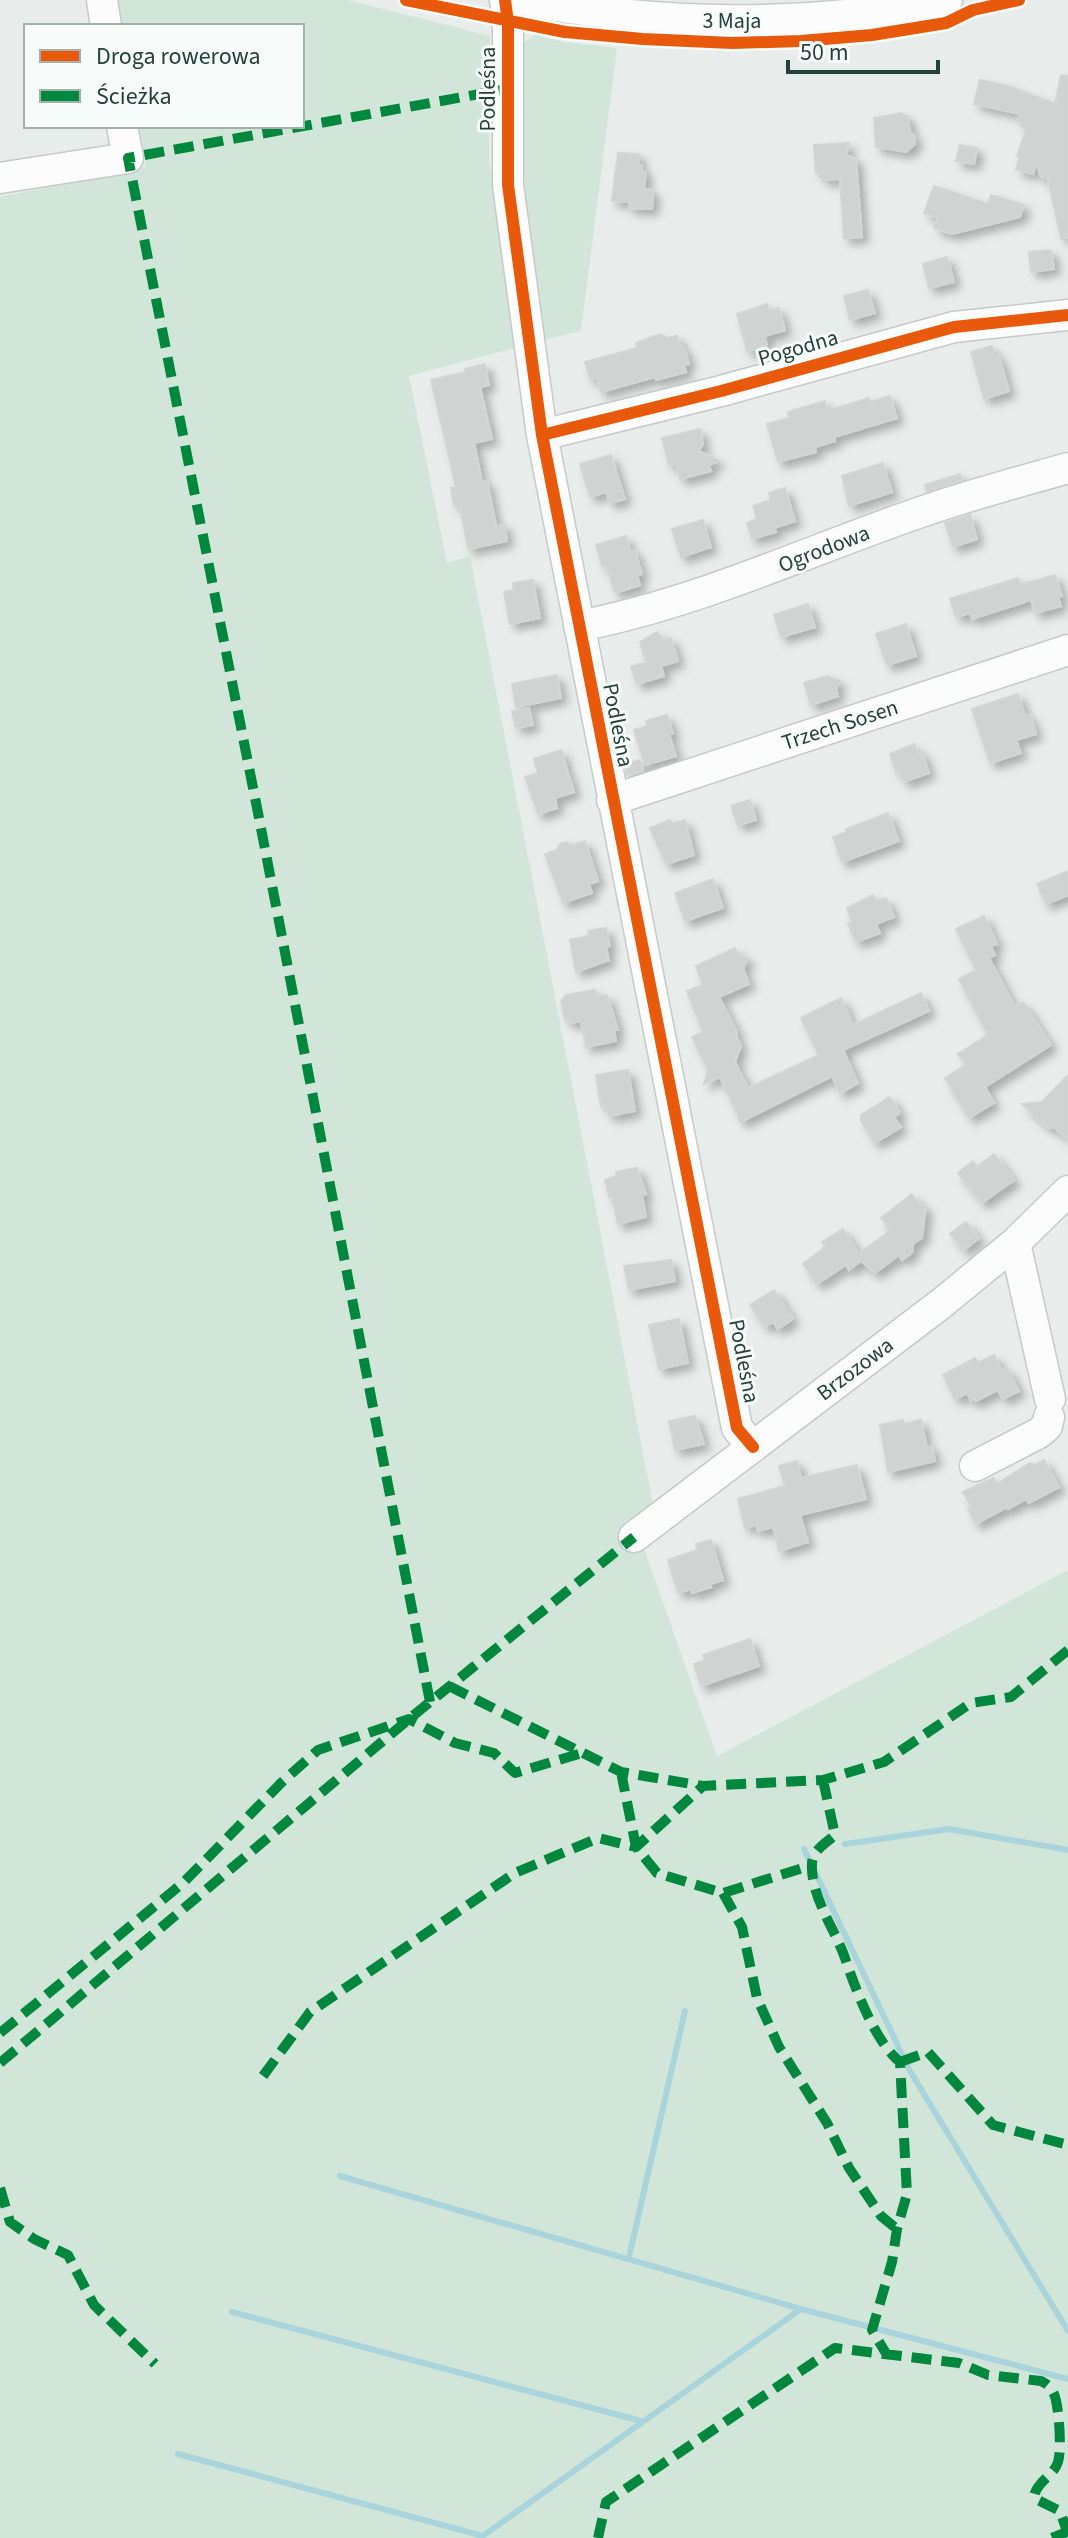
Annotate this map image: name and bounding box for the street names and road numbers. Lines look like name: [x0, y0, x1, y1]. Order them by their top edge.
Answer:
street label: 3 Maja: [703, 5, 761, 37]
street label: Podleśna: [472, 47, 504, 131]
street label: Pogodna: [754, 321, 842, 375]
street label: Ogrodowa: [774, 517, 874, 581]
street label: Podleśna: [594, 680, 642, 770]
street label: Trzech Sosen: [778, 691, 902, 759]
street label: Podleśna: [720, 1316, 768, 1406]
street label: Brzozowa: [810, 1329, 900, 1409]

